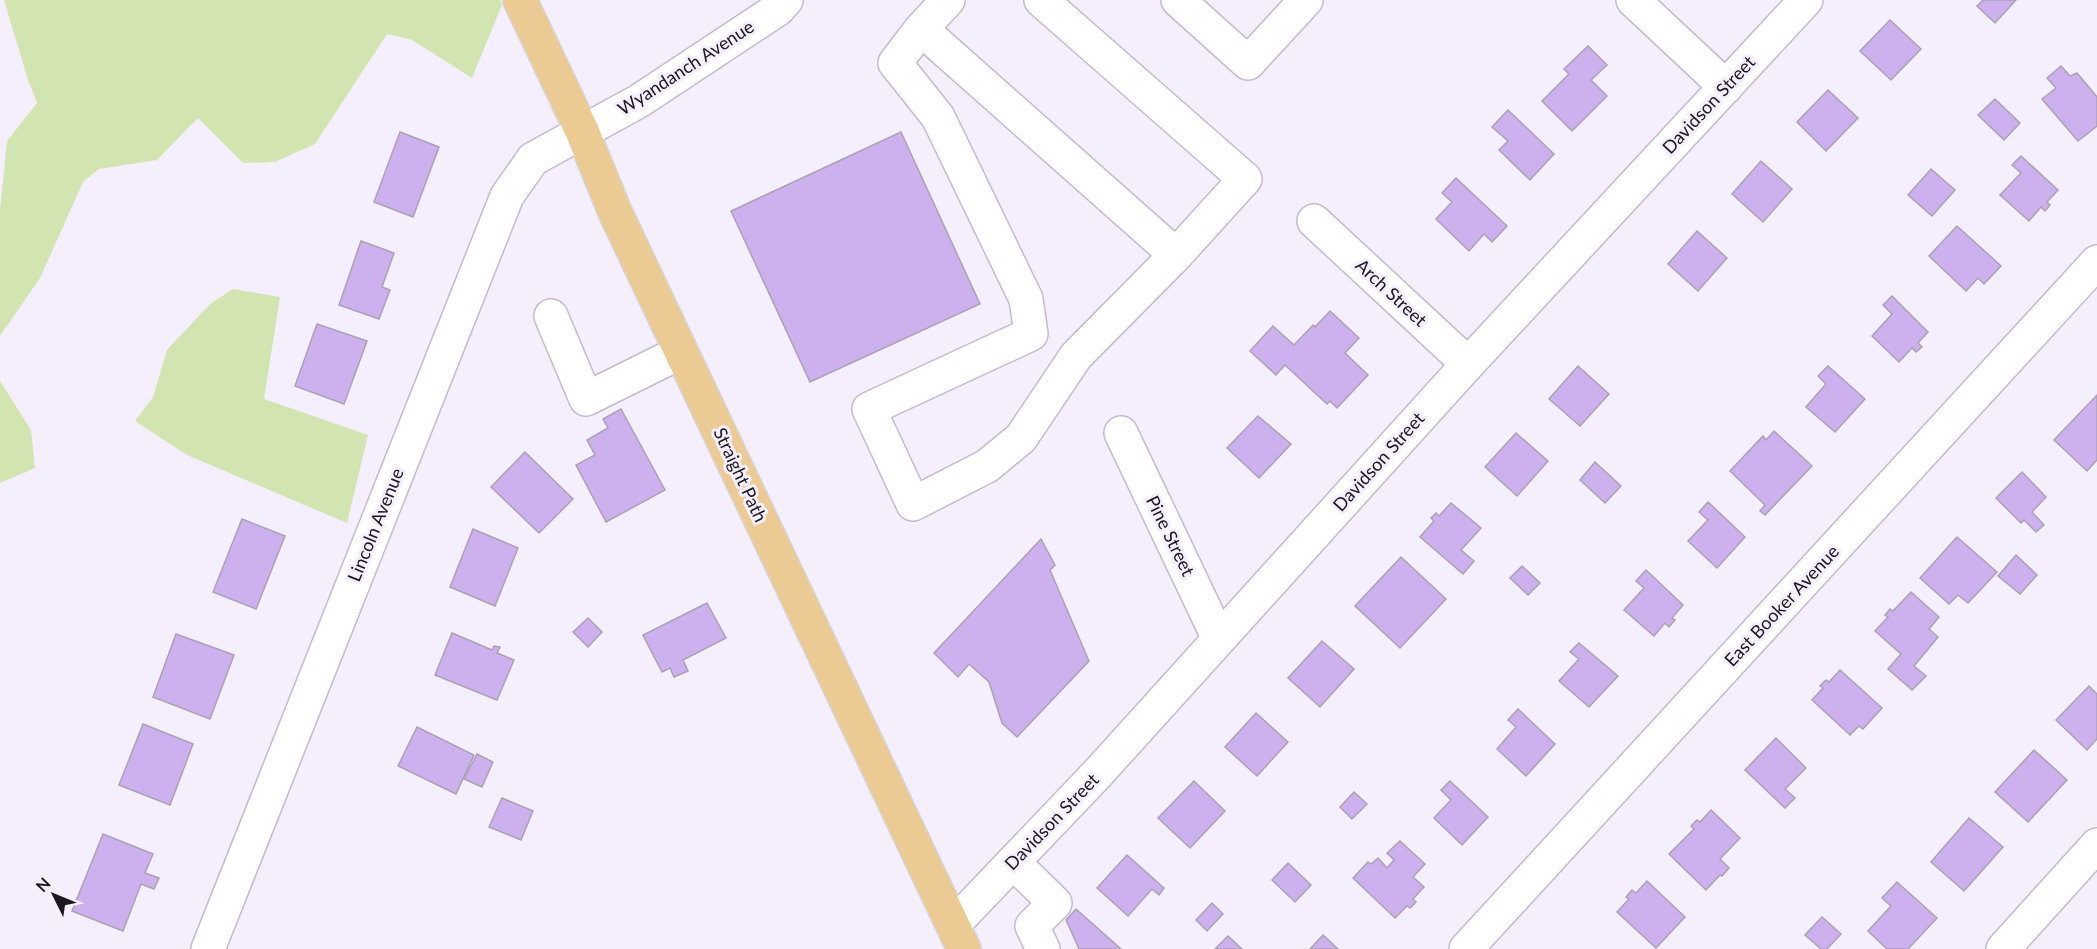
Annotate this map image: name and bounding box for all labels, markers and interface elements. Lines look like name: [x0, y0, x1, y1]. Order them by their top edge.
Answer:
street label: Wyandanch Avenue: [613, 15, 758, 119]
street label: Davidson Street: [1657, 50, 1760, 158]
street label: Arch Street: [1352, 254, 1432, 331]
street label: Davidson Street: [1328, 407, 1429, 515]
street label: Straight Path: [709, 424, 772, 525]
street label: Lincoln Avenue: [342, 465, 408, 584]
street label: Pine Street: [1142, 492, 1200, 580]
street label: East Booker Avenue: [1719, 540, 1843, 671]
street label: Davidson Street: [1000, 768, 1103, 874]
north arrow: [24, 865, 84, 925]
text: N: [32, 873, 54, 895]

